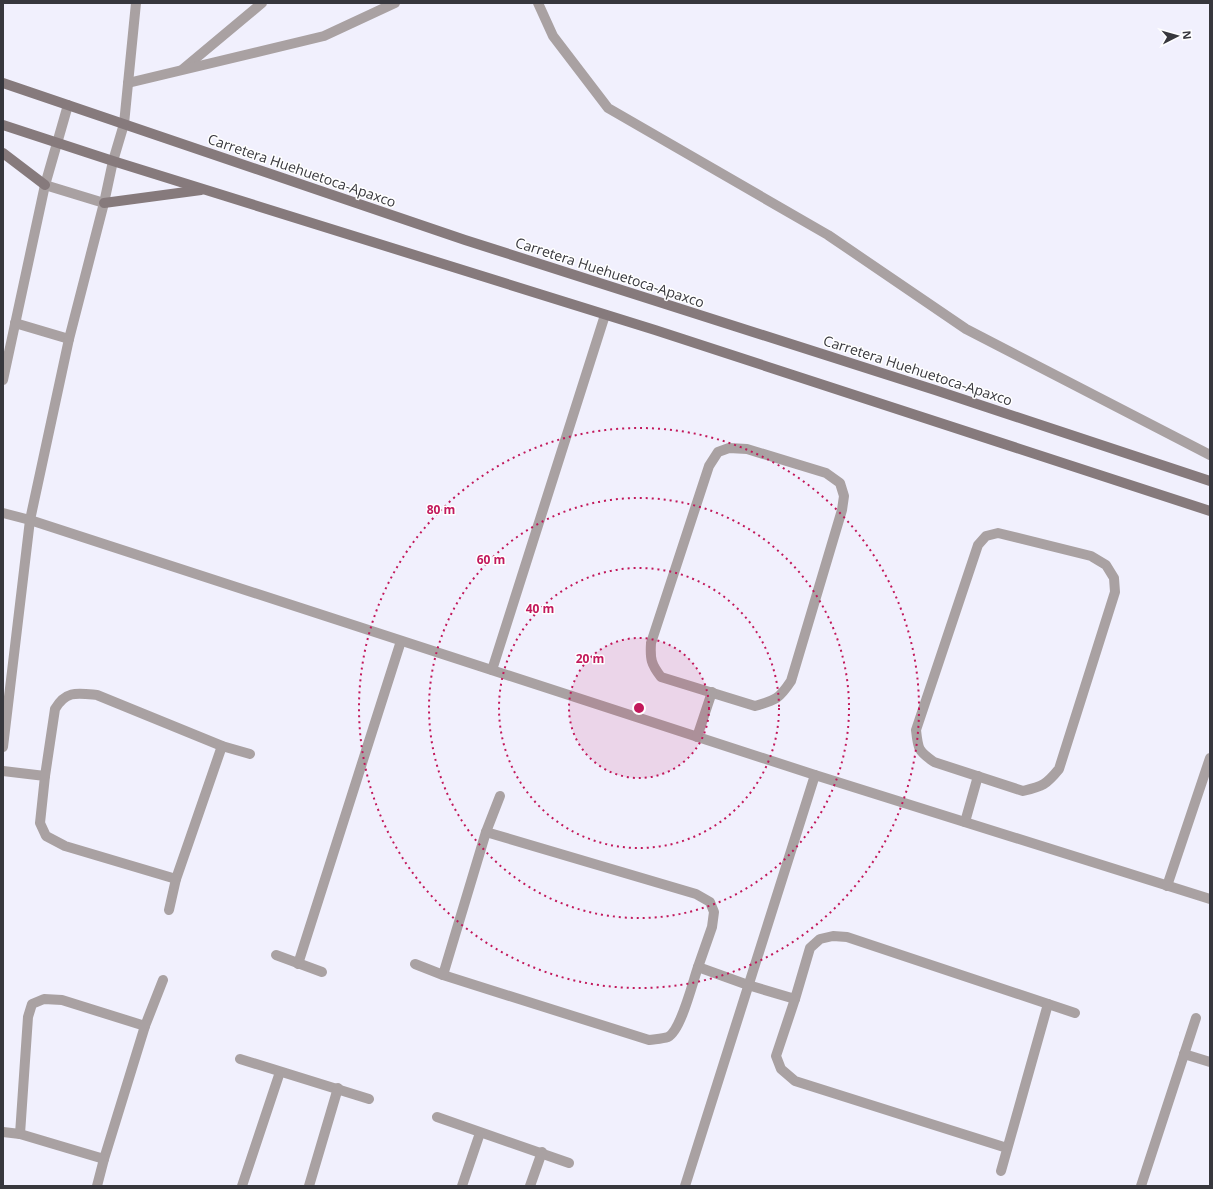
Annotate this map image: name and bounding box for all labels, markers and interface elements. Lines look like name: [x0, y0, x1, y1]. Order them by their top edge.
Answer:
north arrow: [1157, 16, 1197, 56]
text: N: [1180, 30, 1195, 40]
street label: Carretera Huehuetoca-Apaxco: [205, 129, 399, 211]
street label: Carretera Huehuetoca-Apaxco: [513, 232, 707, 312]
street label: Carretera Huehuetoca-Apaxco: [821, 330, 1015, 410]
text: 80 m: [427, 501, 455, 518]
text: 60 m: [477, 551, 505, 568]
text: 40 m: [526, 600, 554, 617]
text: 20 m: [576, 650, 604, 667]
centre of rings: [632, 701, 646, 715]

